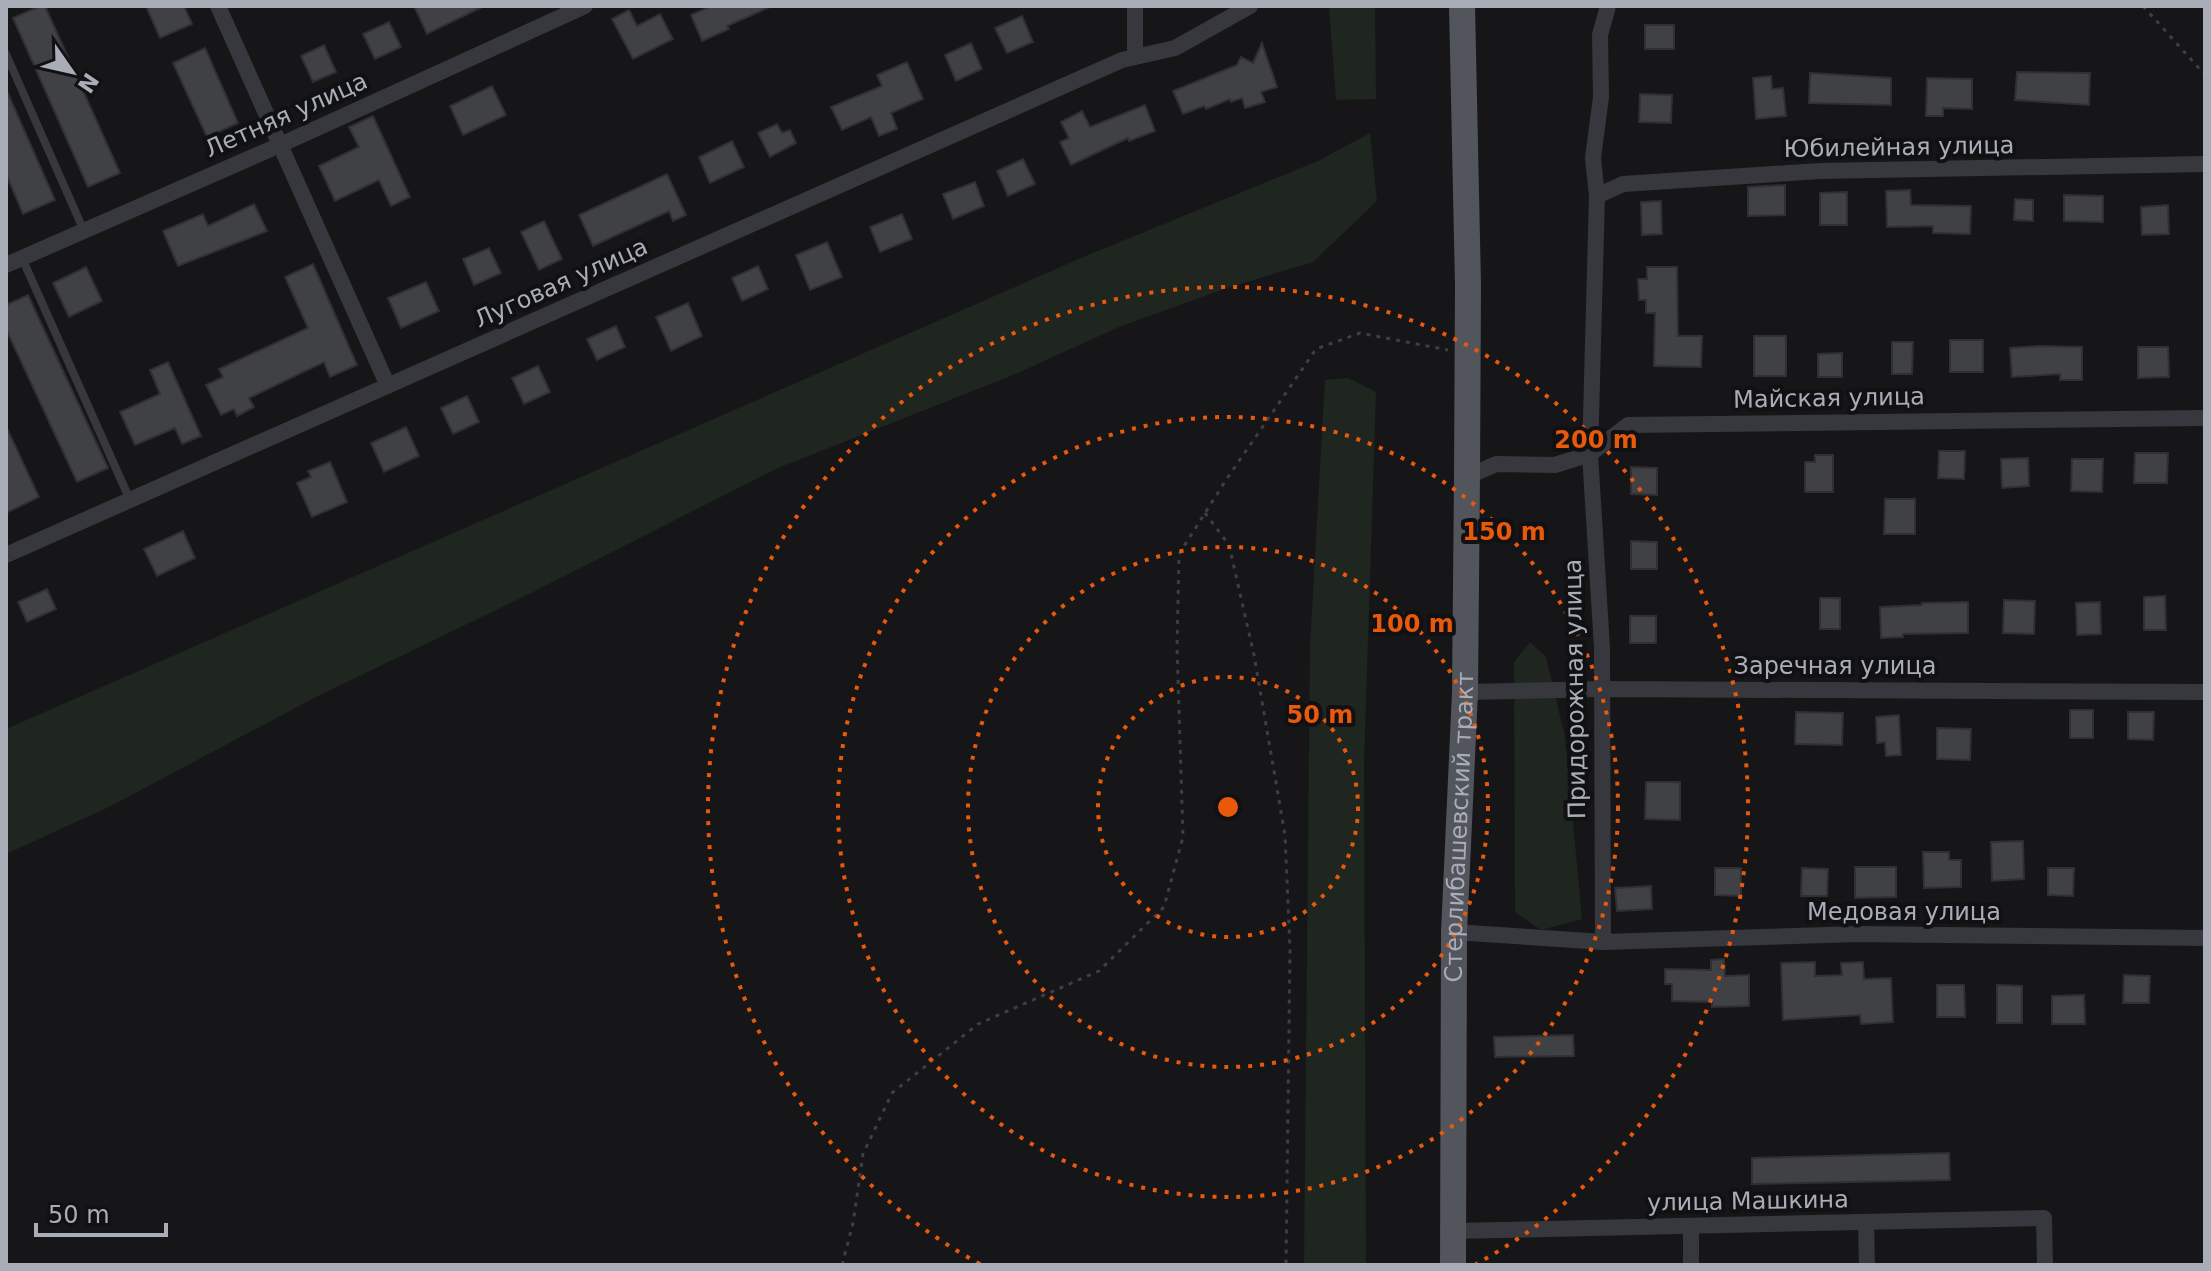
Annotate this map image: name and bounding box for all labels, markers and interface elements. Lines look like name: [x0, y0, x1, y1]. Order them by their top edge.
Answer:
north arrow: [32, 32, 112, 112]
street label: Летняя улица: [200, 67, 372, 163]
text: N: [73, 68, 104, 98]
street label: Юбилейная улица: [1783, 131, 2015, 163]
street label: Луговая улица: [470, 232, 652, 334]
street label: Майская улица: [1733, 382, 1925, 414]
text: 200 m: [1554, 426, 1638, 454]
text: 150 m: [1462, 518, 1546, 546]
street label: Придорожная улица: [1559, 559, 1591, 819]
text: 100 m: [1370, 610, 1454, 638]
street label: Заречная улица: [1734, 652, 1936, 680]
street label: Стерлибашевский тракт: [1440, 672, 1479, 983]
text: 50 m: [1287, 701, 1353, 729]
centre of rings: [1214, 793, 1242, 821]
street label: Медовая улица: [1807, 898, 2001, 926]
street label: улица Машкина: [1647, 1185, 1849, 1217]
scale bar: [36, 1187, 166, 1237]
text: 50 m: [48, 1201, 110, 1229]

